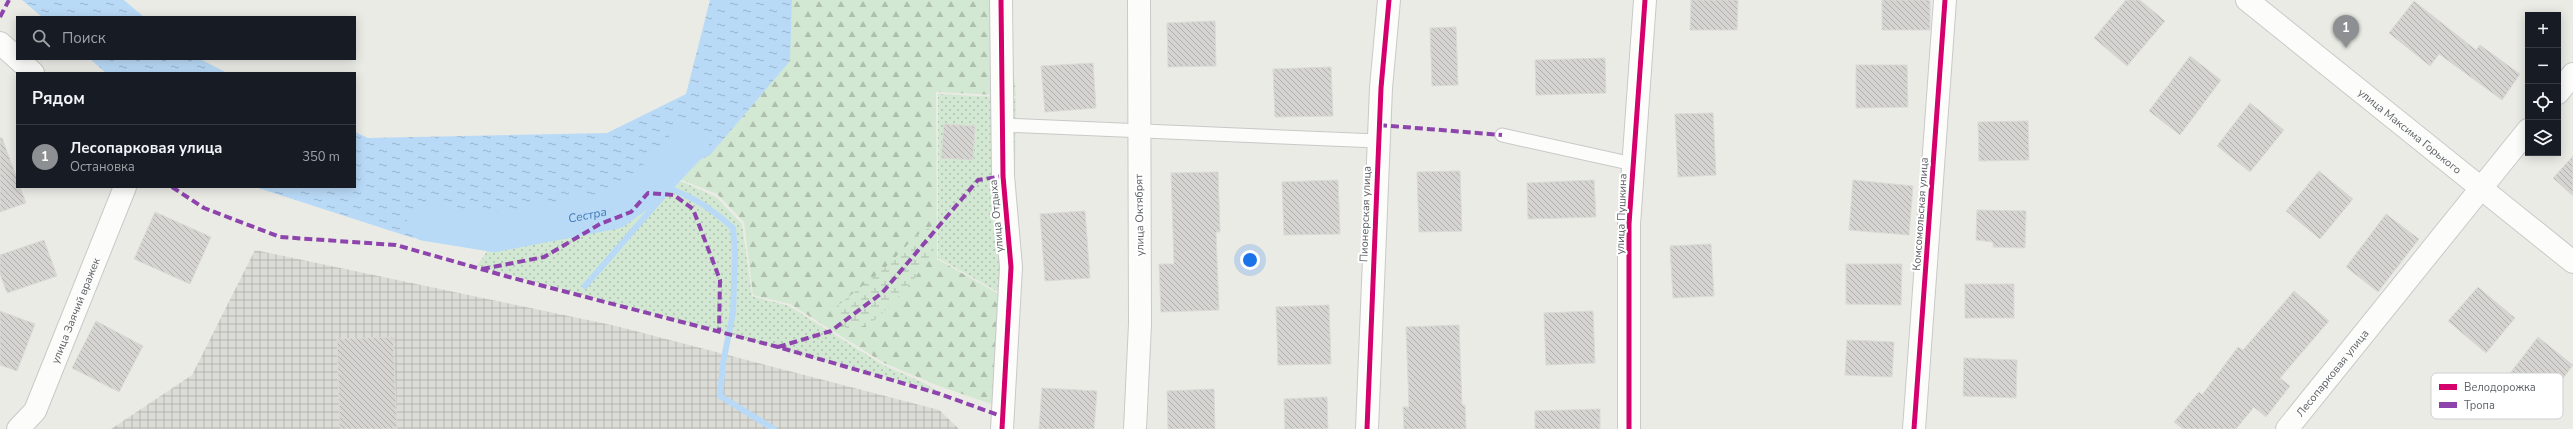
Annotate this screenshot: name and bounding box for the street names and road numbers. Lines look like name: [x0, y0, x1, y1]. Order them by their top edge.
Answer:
street label: улица Максима Горького: [2355, 85, 2464, 177]
street label: Комсомольская улица: [1909, 157, 1932, 271]
street label: Пионерская улица: [1356, 166, 1375, 262]
street label: улица Пушкина: [1613, 173, 1630, 255]
street label: улица Октябрят: [1131, 174, 1148, 256]
street label: улица Отдыха: [986, 179, 1007, 253]
street label: улица Заячий вражек: [48, 255, 104, 366]
street label: Лесопарковая улица: [2293, 326, 2372, 420]

